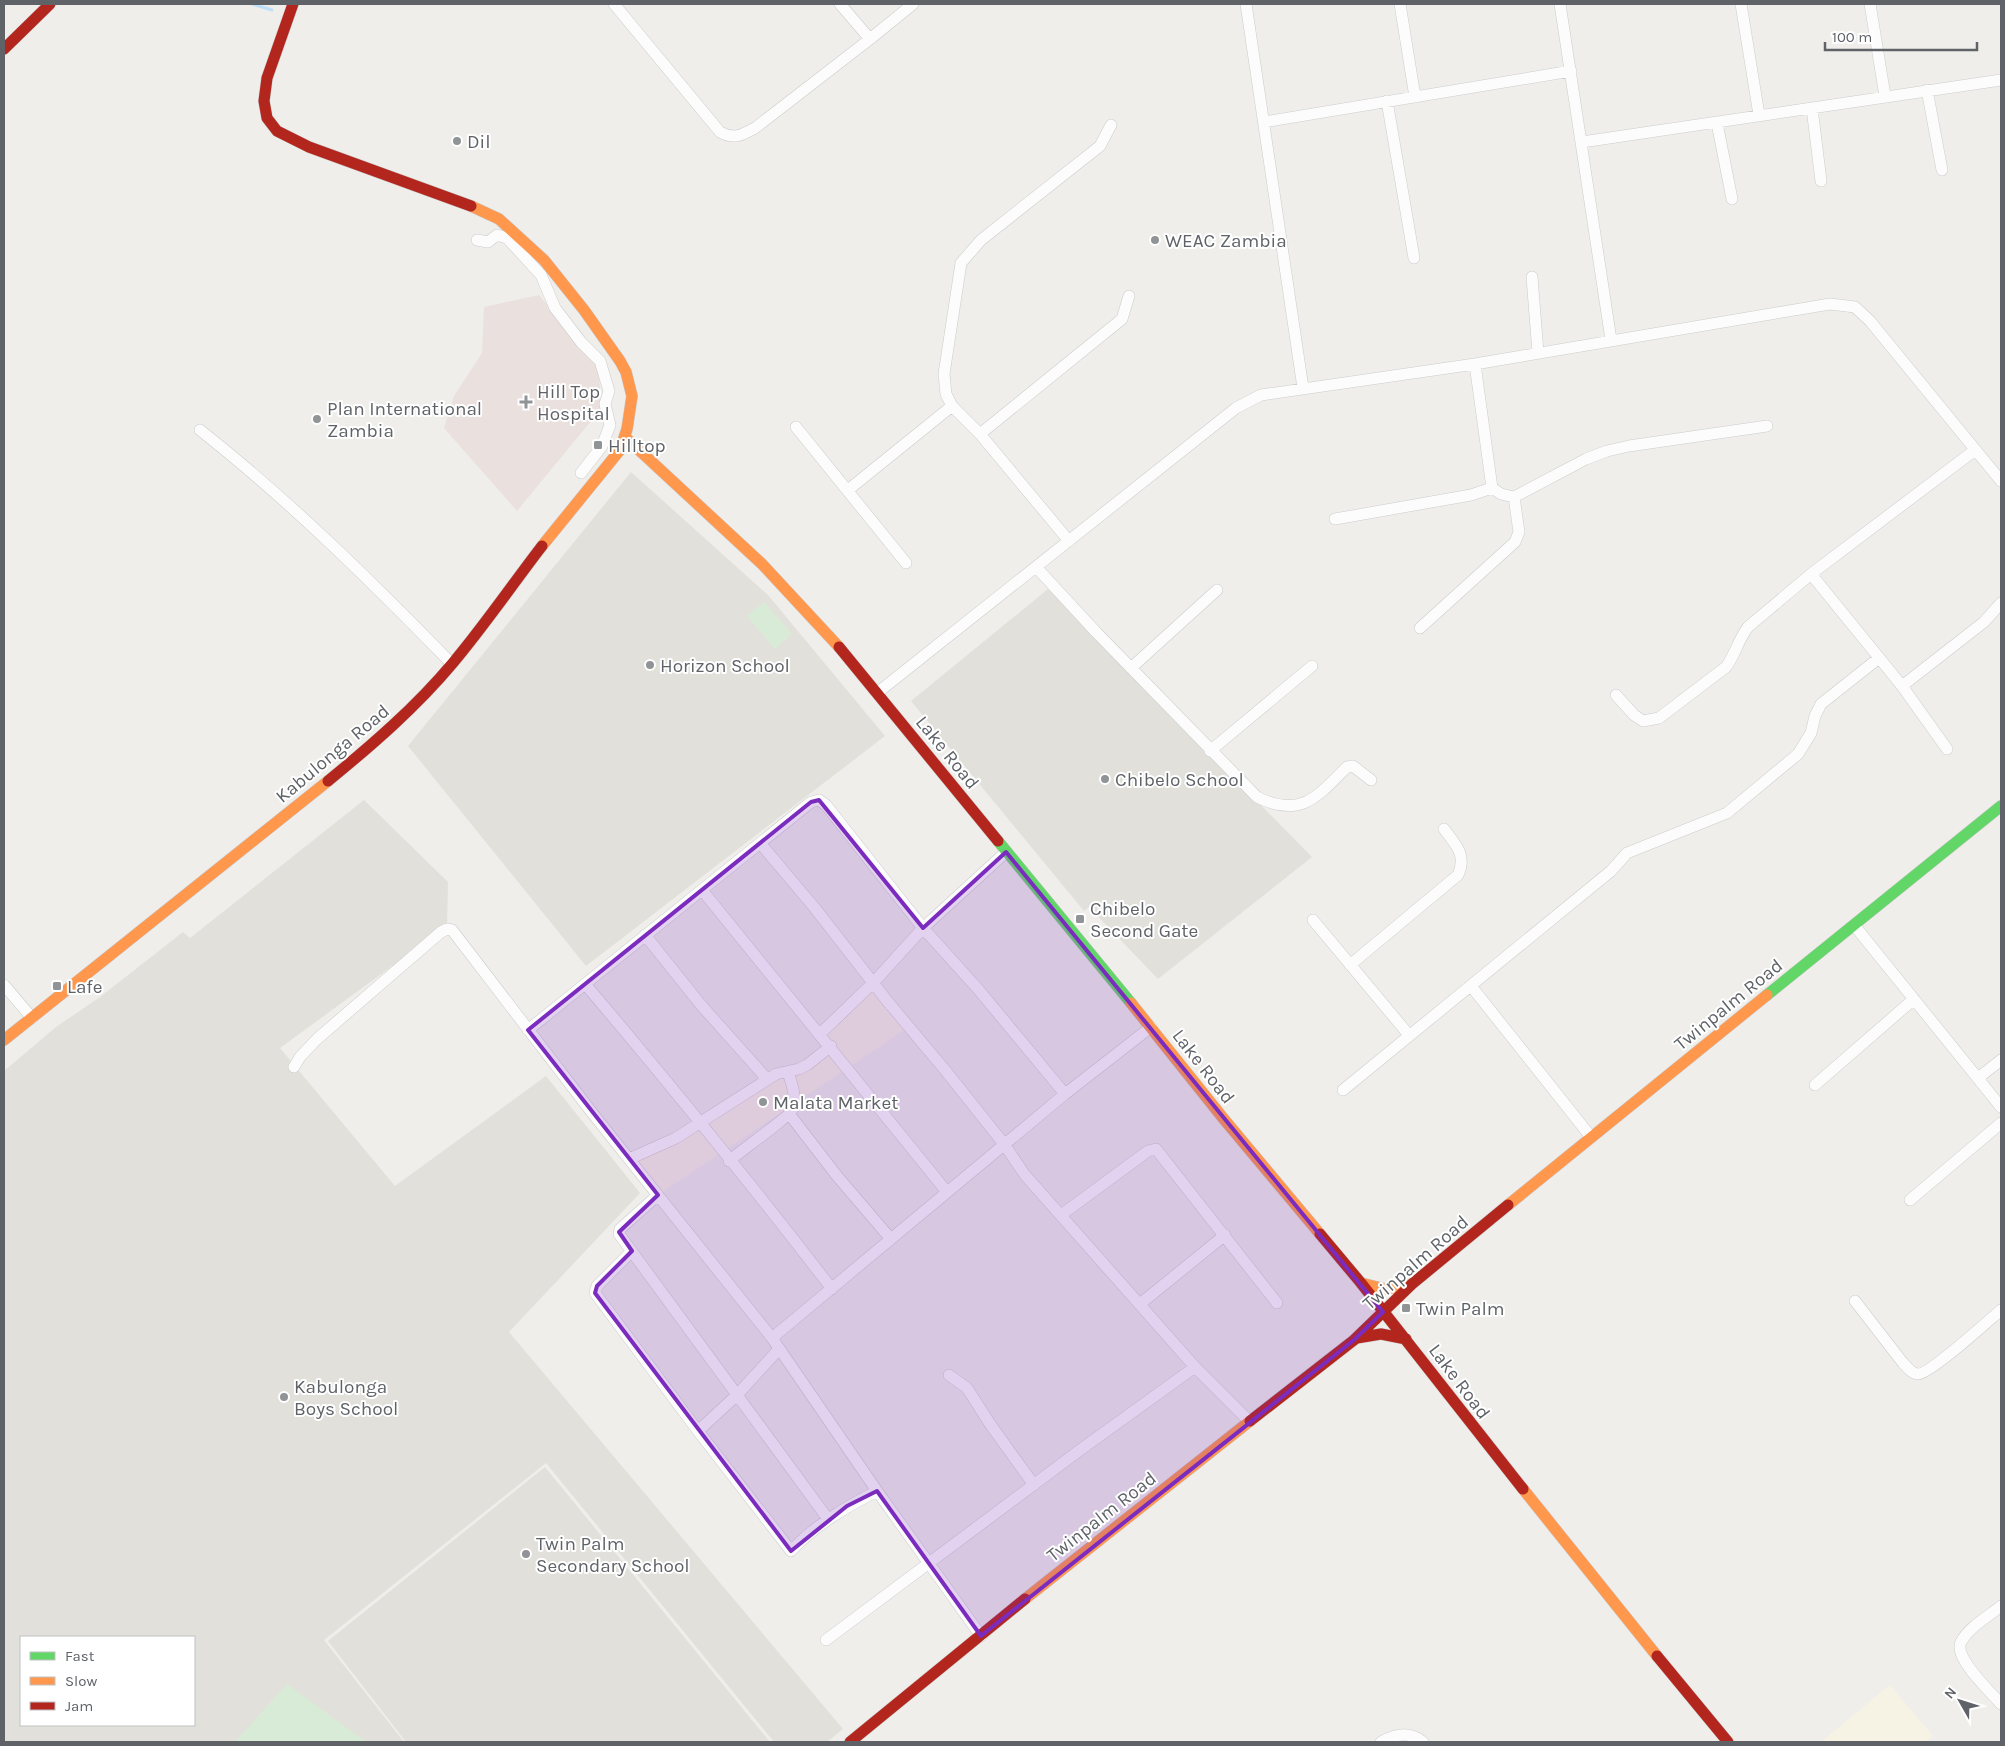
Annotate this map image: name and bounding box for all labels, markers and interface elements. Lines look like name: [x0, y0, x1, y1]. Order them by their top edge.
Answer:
scale bar: [1825, 20, 1978, 52]
text: 100 m: [1832, 28, 1872, 46]
place label: Dil: [467, 131, 491, 153]
marker: Dil: [451, 135, 463, 147]
place label: WEAC Zambia: [1165, 230, 1287, 252]
marker: WEAC Zambia: [1149, 234, 1161, 246]
place label: Hill Top Hospital: [537, 381, 610, 425]
marker: Hill Top Hospital: [519, 395, 533, 409]
place label: Plan International Zambia: [327, 398, 482, 442]
marker: Plan International Zambia: [311, 413, 323, 425]
place label: Hilltop: [608, 435, 666, 457]
marker: Hilltop: [592, 439, 604, 451]
place label: Horizon School: [660, 655, 790, 677]
marker: Horizon School: [644, 659, 656, 671]
street label: Kabulonga Road: [271, 700, 394, 808]
street label: Lake Road: [911, 711, 983, 794]
place label: Chibelo School: [1115, 769, 1244, 791]
marker: Chibelo School: [1099, 773, 1111, 785]
place label: Chibelo Second Gate: [1090, 898, 1198, 942]
marker: Chibelo Second Gate: [1074, 913, 1086, 925]
street label: Twinpalm Road: [1670, 954, 1787, 1055]
place label: Lafe: [67, 976, 103, 998]
marker: Lafe: [51, 980, 63, 992]
street label: Lake Road: [1167, 1025, 1239, 1108]
place label: Malata Market: [773, 1092, 898, 1114]
marker: Malata Market: [757, 1096, 769, 1108]
street label: Twinpalm Road: [1358, 1211, 1473, 1315]
place label: Twin Palm: [1416, 1298, 1505, 1320]
marker: Twin Palm: [1400, 1302, 1412, 1314]
street label: Lake Road: [1424, 1340, 1494, 1423]
place label: Kabulonga Boys School: [294, 1376, 398, 1420]
marker: Kabulonga Boys School: [278, 1391, 290, 1403]
street label: Twinpalm Road: [1043, 1467, 1161, 1566]
place label: Twin Palm Secondary School: [536, 1533, 690, 1577]
marker: Twin Palm Secondary School: [520, 1548, 532, 1560]
legend: [20, 1636, 195, 1726]
text: Fast: [65, 1647, 95, 1665]
text: Slow: [65, 1672, 97, 1690]
north arrow: [1935, 1676, 1985, 1726]
text: N: [1941, 1684, 1960, 1702]
text: Jam: [65, 1697, 93, 1715]

